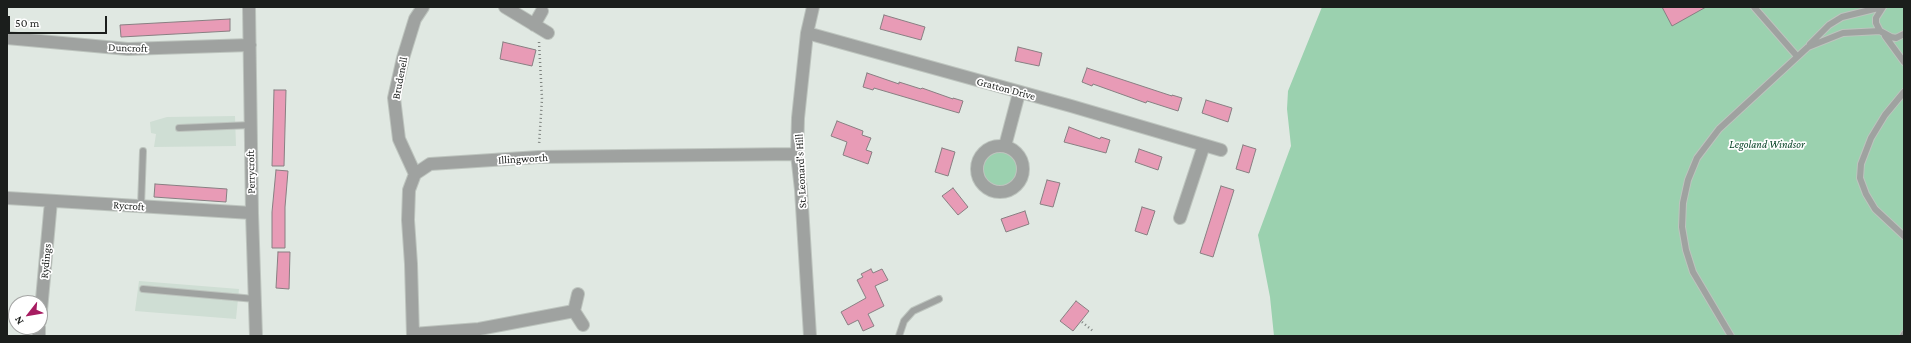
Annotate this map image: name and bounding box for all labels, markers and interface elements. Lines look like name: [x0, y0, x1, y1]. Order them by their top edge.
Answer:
scale bar: [10, 8, 109, 34]
text: 50 m: [15, 16, 39, 30]
street label: Duncroft: [108, 41, 148, 55]
street label: Brudenell: [389, 56, 411, 100]
street label: Gratton Drive: [975, 75, 1037, 103]
street label: St. Leonard's Hill: [792, 134, 810, 208]
park label: Legoland Windsor: [1729, 138, 1805, 152]
street label: Perrycroft: [244, 150, 258, 194]
street label: Illingworth: [498, 151, 548, 167]
street label: Rycroft: [113, 198, 145, 214]
street label: Rydings: [38, 243, 54, 279]
north arrow: [8, 295, 48, 335]
text: N: [11, 314, 26, 327]

